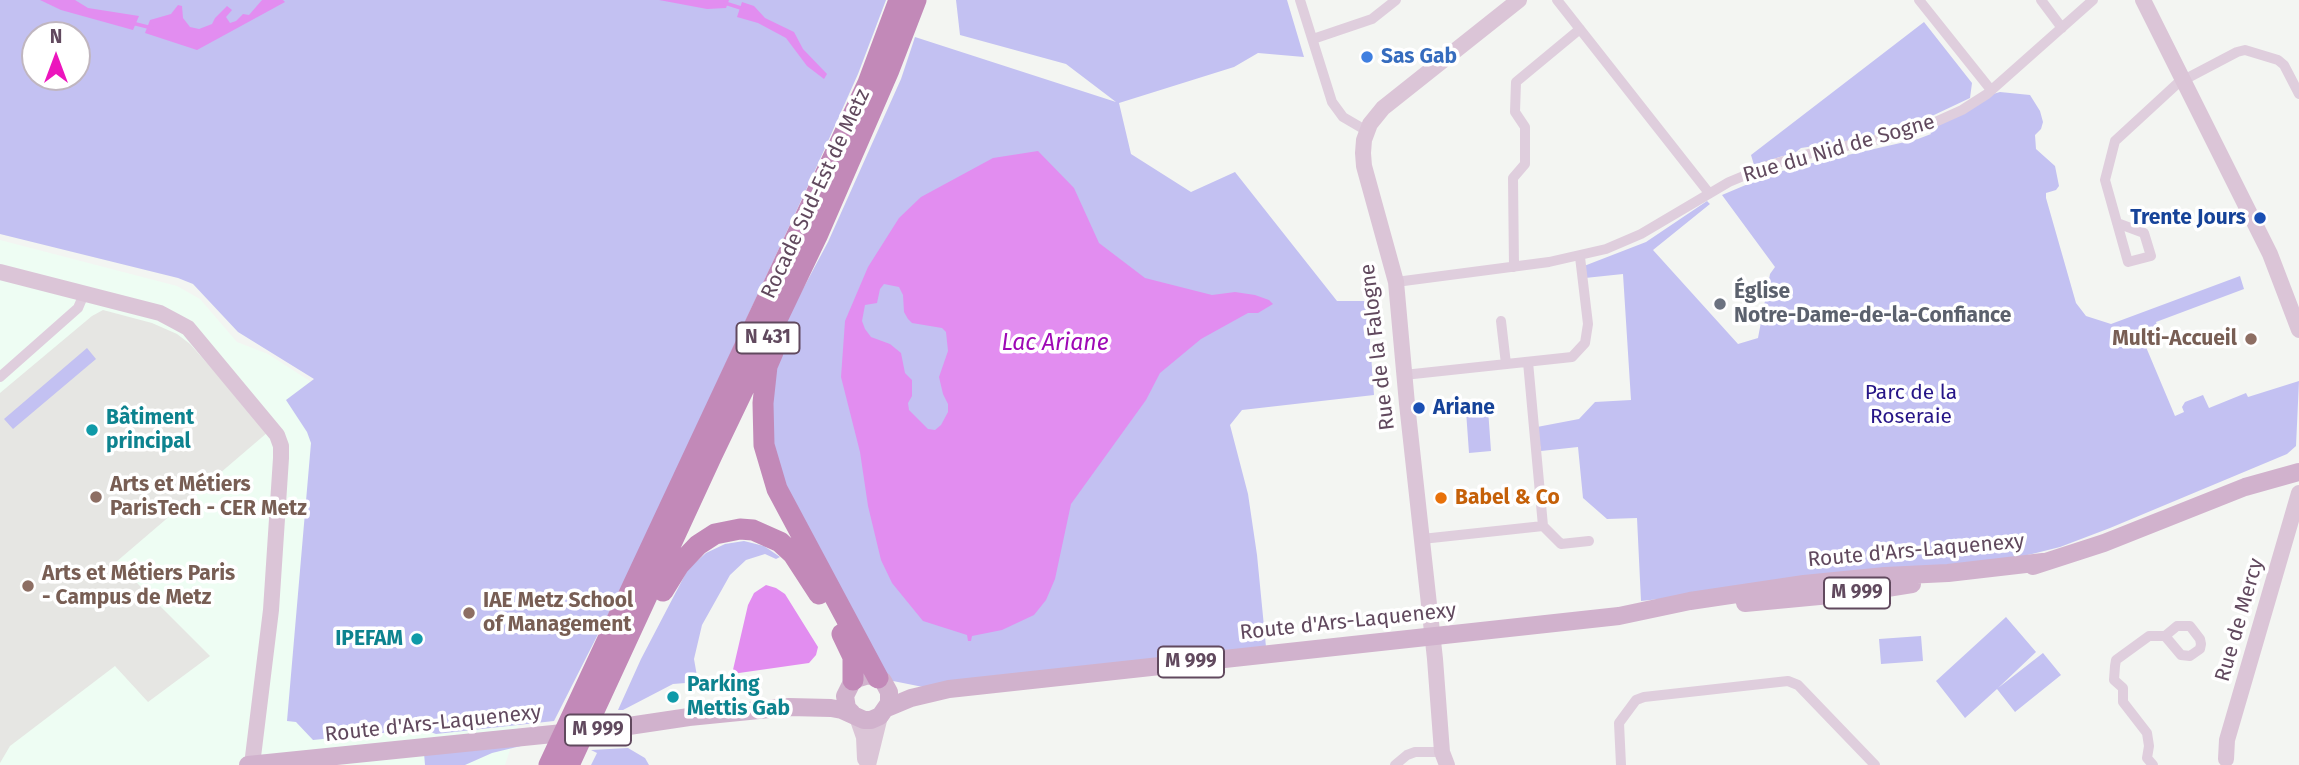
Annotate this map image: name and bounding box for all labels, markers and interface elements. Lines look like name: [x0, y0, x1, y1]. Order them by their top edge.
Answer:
north arrow: [21, 21, 91, 91]
text: N: [50, 25, 62, 48]
place label: Sas Gab: [1381, 44, 1457, 70]
marker: Sas Gab: [1359, 49, 1375, 65]
street label: Rocade Sud-Est de Metz: [756, 85, 876, 303]
street label: Rue du Nid de Sogne: [1740, 110, 1938, 188]
place label: Trente Jours: [2130, 205, 2246, 231]
marker: Trente Jours: [2252, 210, 2268, 226]
street label: Rue de la Falogne: [1355, 262, 1401, 432]
place label: Église Notre-Dame-de-la-Confiance: [1734, 279, 2011, 329]
marker: Église Notre-Dame-de-la-Confiance: [1712, 296, 1728, 312]
road number: N 431: [736, 322, 800, 354]
place label: Multi-Accueil: [2112, 326, 2237, 352]
water label: Lac Ariane: [1001, 330, 1109, 358]
marker: Multi-Accueil: [2243, 331, 2259, 347]
park label: Parc de la Roseraie: [1865, 380, 1957, 430]
place label: Ariane: [1433, 395, 1495, 421]
marker: Ariane: [1411, 400, 1427, 416]
place label: Bâtiment principal: [106, 405, 194, 455]
marker: Bâtiment principal: [84, 422, 100, 438]
place label: Arts et Métiers ParisTech - CER Metz: [110, 472, 307, 522]
place label: Babel & Co: [1455, 485, 1560, 511]
marker: Arts et Métiers ParisTech - CER Metz: [88, 489, 104, 505]
marker: Babel & Co: [1433, 490, 1449, 506]
street label: Route d'Ars-Laquenexy: [1807, 529, 2025, 573]
street label: Rue de Mercy: [2210, 555, 2270, 685]
place label: Arts et Métiers Paris - Campus de Metz: [42, 561, 235, 611]
marker: Arts et Métiers Paris - Campus de Metz: [20, 578, 36, 594]
road number: M 999: [1824, 578, 1890, 608]
place label: IAE Metz School of Management: [483, 588, 633, 638]
street label: Route d'Ars-Laquenexy: [1239, 598, 1457, 646]
marker: IAE Metz School of Management: [461, 605, 477, 621]
place label: IPEFAM: [335, 626, 403, 652]
marker: IPEFAM: [409, 631, 425, 647]
road number: M 999: [1158, 646, 1224, 678]
place label: Parking Mettis Gab: [687, 672, 790, 722]
marker: Parking Mettis Gab: [665, 689, 681, 705]
street label: Route d'Ars-Laquenexy: [324, 700, 542, 748]
road number: M 999: [565, 715, 631, 746]

